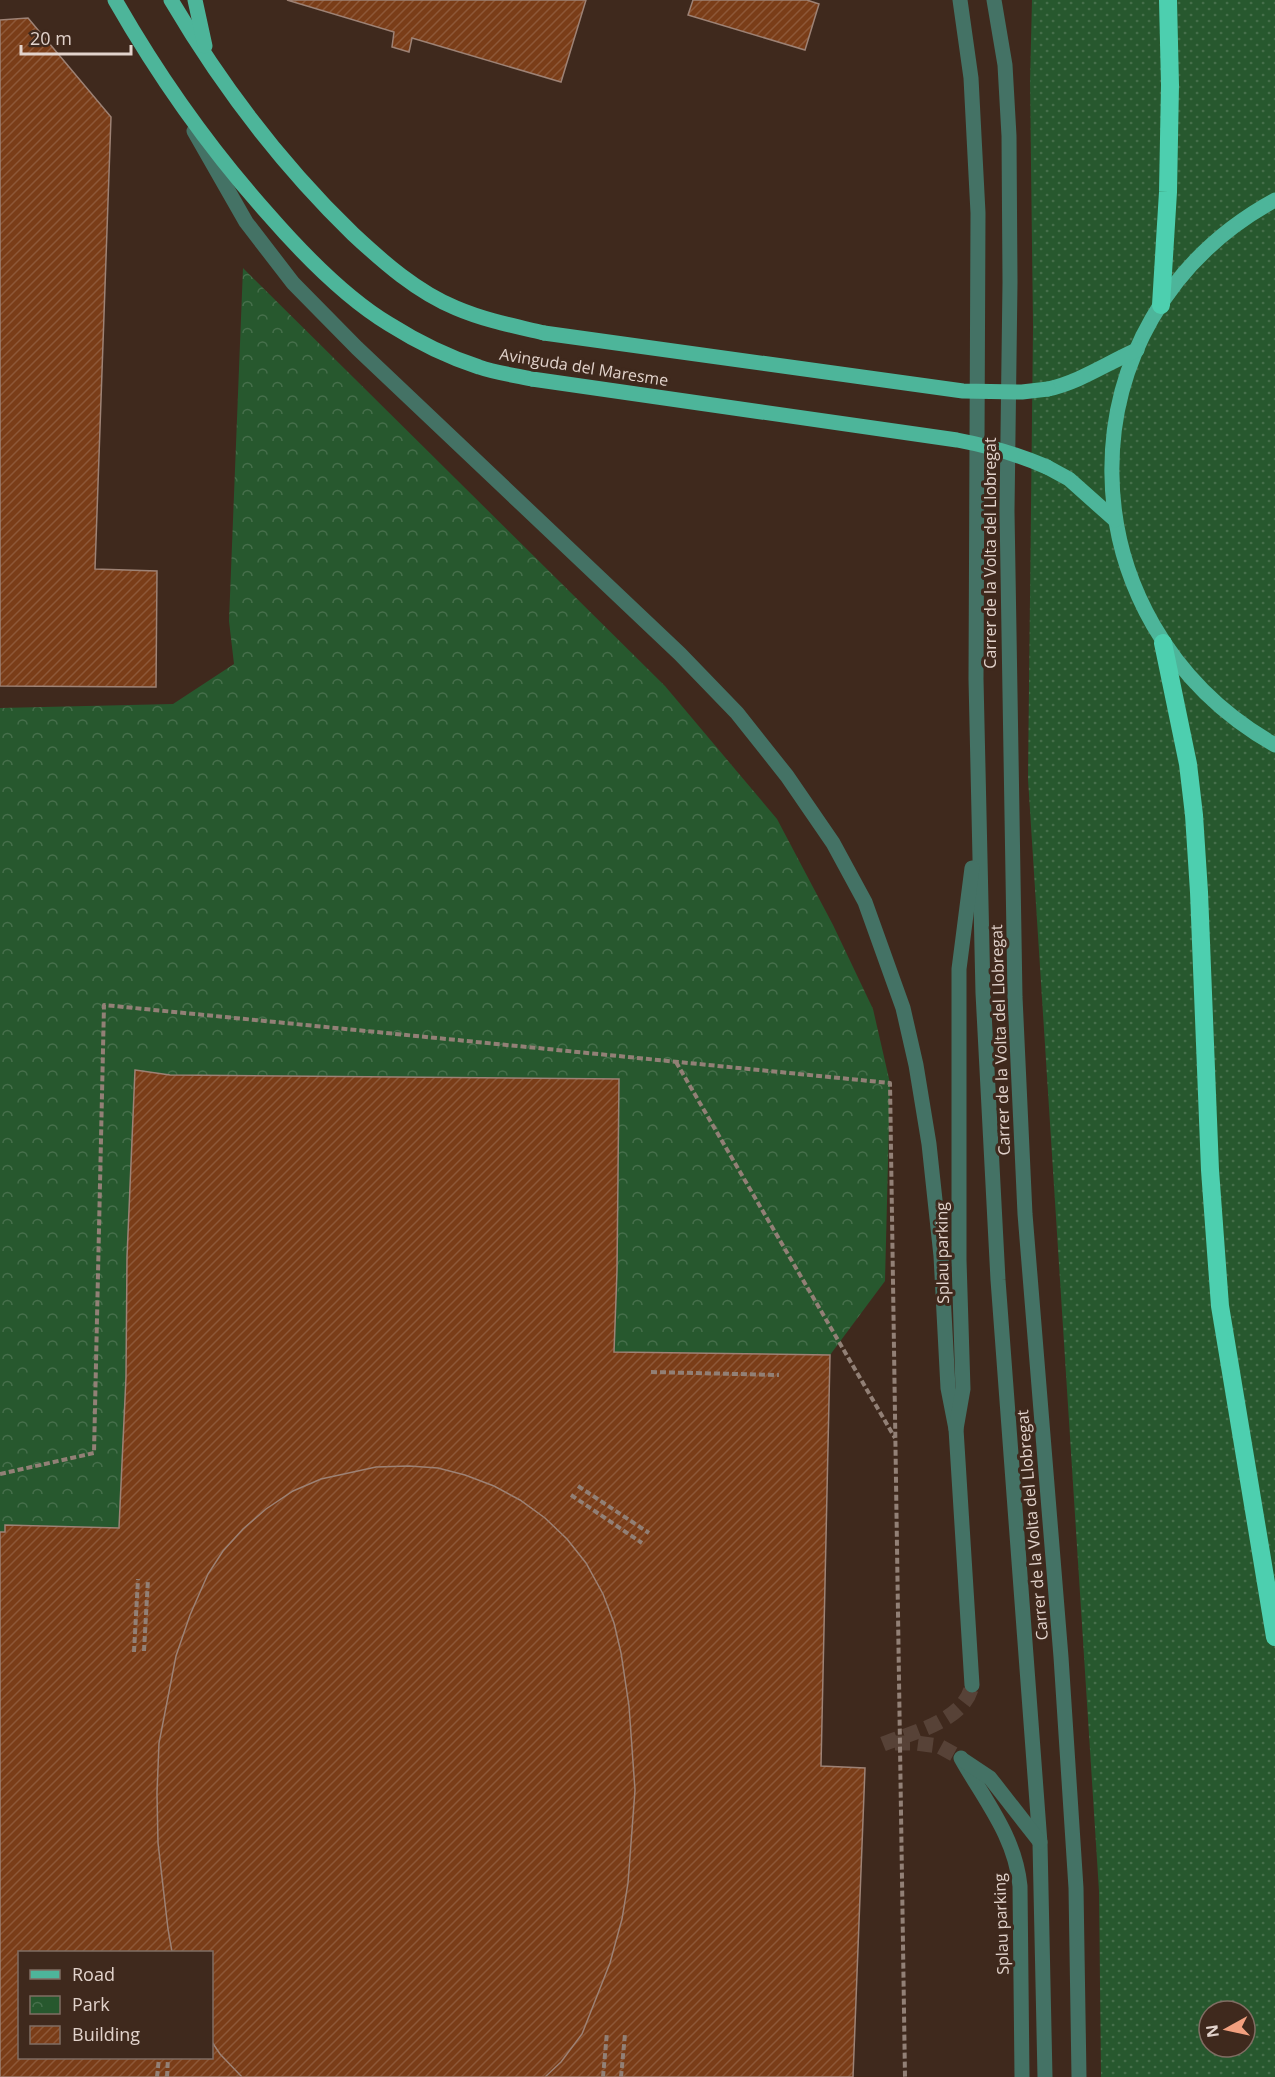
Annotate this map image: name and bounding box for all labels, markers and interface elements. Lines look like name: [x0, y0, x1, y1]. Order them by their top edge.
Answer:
scale bar: [21, 18, 130, 56]
text: 20 m: [30, 26, 72, 50]
street label: Avinguda del Maresme: [498, 343, 670, 391]
street label: Carrer de la Volta del Llobregat: [979, 437, 1001, 669]
street label: Carrer de la Volta del Llobregat: [985, 924, 1015, 1156]
street label: Splau parking: [930, 1202, 954, 1304]
street label: Carrer de la Volta del Llobregat: [1011, 1409, 1053, 1641]
street label: Splau parking: [988, 1873, 1014, 1975]
legend: [18, 1951, 213, 2059]
text: Road: [72, 1962, 115, 1986]
text: Park: [72, 1992, 110, 2016]
north arrow: [1197, 1999, 1257, 2059]
text: Building: [72, 2022, 140, 2046]
text: N: [1200, 2023, 1224, 2039]

